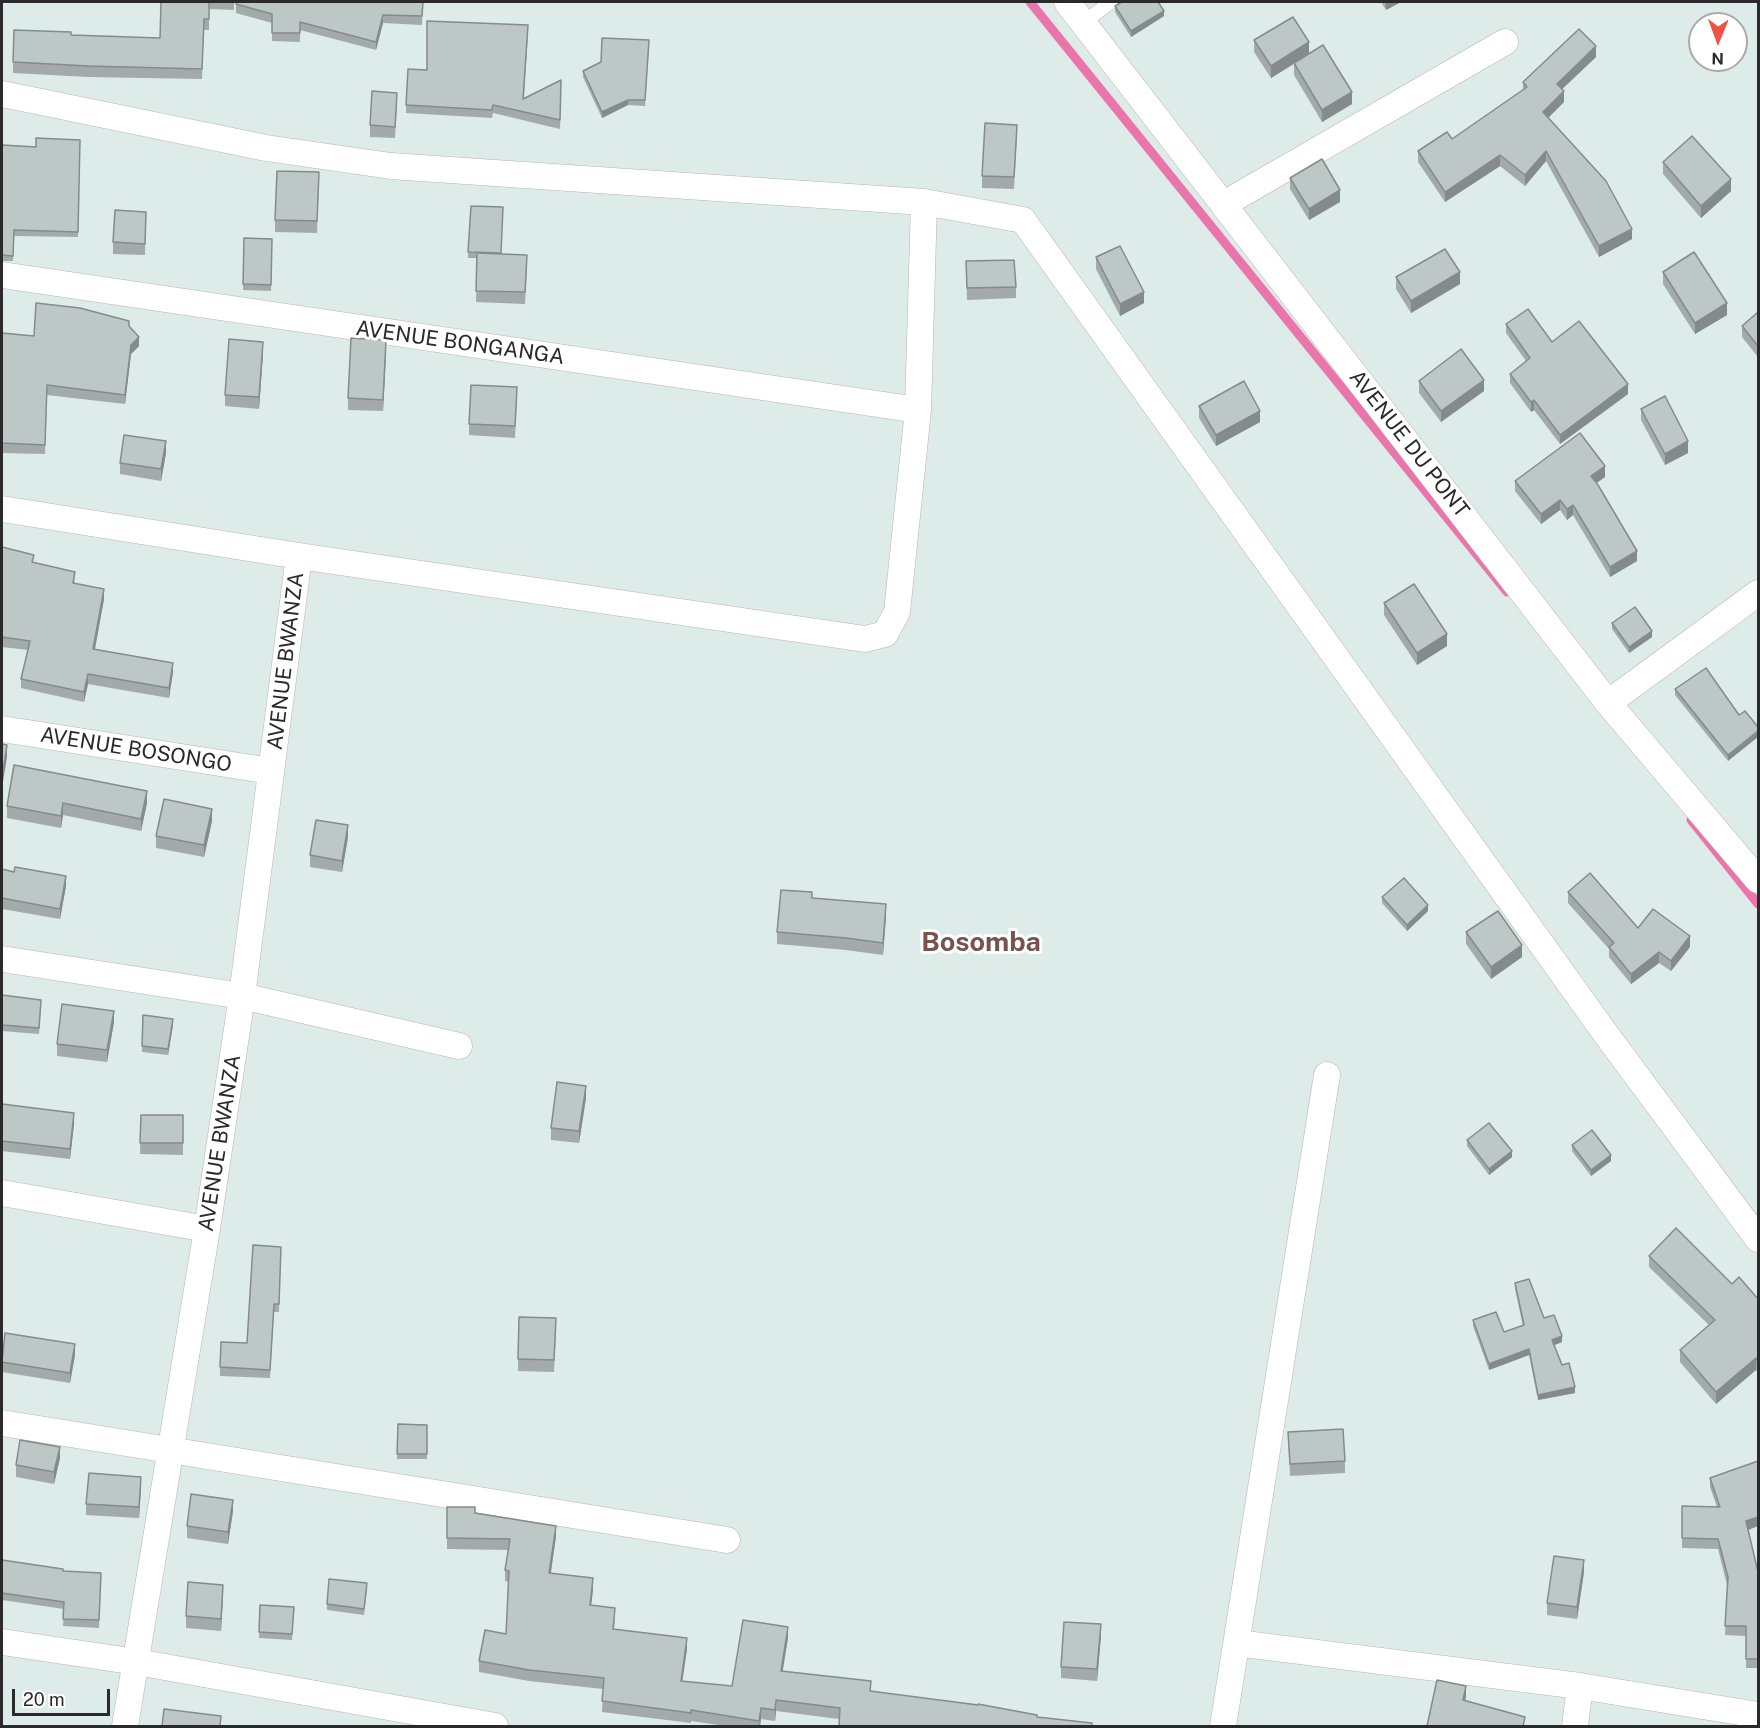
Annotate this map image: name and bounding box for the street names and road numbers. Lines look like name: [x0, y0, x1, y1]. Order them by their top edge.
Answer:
street label: AVENUE BONGANGA: [354, 316, 566, 370]
street label: AVENUE DU PONT: [1344, 365, 1474, 523]
street label: AVENUE BWANZA: [263, 571, 309, 751]
street label: AVENUE BOSONGO: [38, 722, 234, 778]
street label: AVENUE BWANZA: [194, 1053, 246, 1233]

